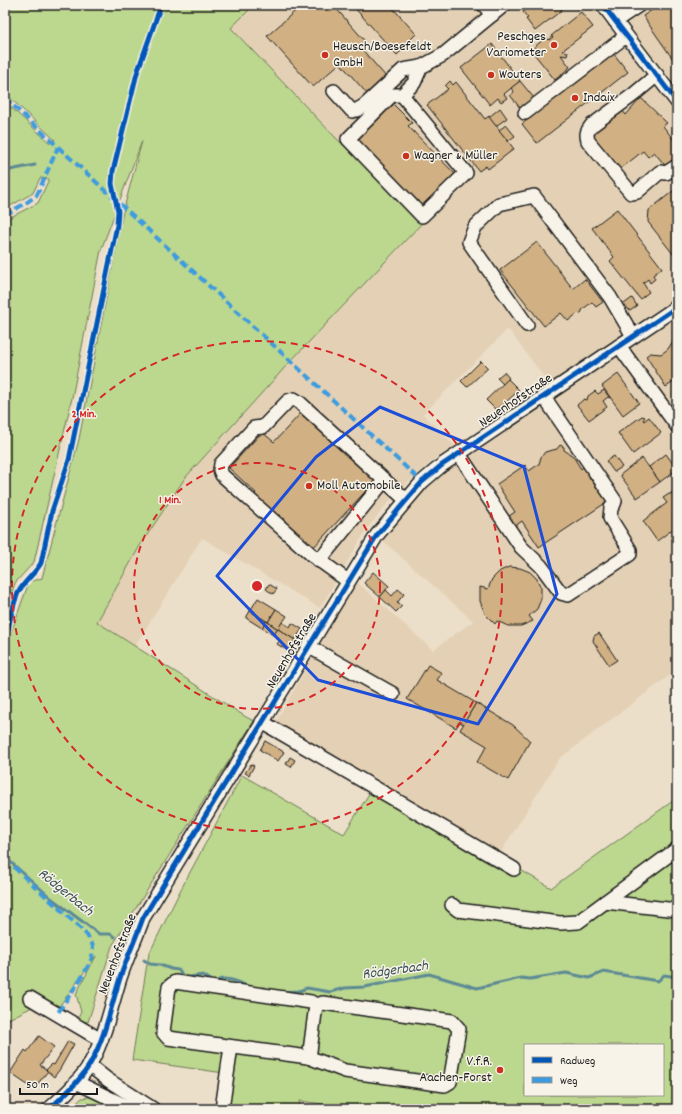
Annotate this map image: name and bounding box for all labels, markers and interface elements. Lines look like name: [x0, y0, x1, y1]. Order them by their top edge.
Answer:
place label: Peschges Variometer: [486, 27, 547, 63]
place label: Heusch/Boesefeldt GmbH: [333, 37, 432, 73]
marker: Peschges Variometer: [549, 40, 559, 50]
marker: Heusch/Boesefeldt GmbH: [320, 50, 330, 60]
place label: Wouters: [499, 65, 542, 85]
marker: Wouters: [486, 70, 496, 80]
place label: Indaix: [583, 88, 615, 108]
marker: Indaix: [570, 93, 580, 103]
place label: Wagner & Müller: [414, 146, 498, 166]
marker: Wagner & Müller: [401, 151, 411, 161]
street label: Neuenhofstraße: [475, 369, 557, 433]
text: 2 Min.: [72, 406, 96, 423]
place label: Moll Automobile: [317, 476, 400, 496]
marker: Moll Automobile: [304, 481, 314, 491]
text: 1 Min.: [159, 492, 181, 509]
centre of rings: [250, 579, 264, 593]
street label: Neuenhofstraße: [262, 609, 322, 693]
water label: Rödgerbach: [32, 864, 99, 923]
street label: Neuenhofstraße: [93, 911, 143, 997]
water label: Rödgerbach: [361, 955, 430, 986]
legend: [524, 1044, 664, 1096]
place label: V.f.R. Aachen-Forst: [420, 1052, 492, 1088]
text: Radweg: [560, 1053, 595, 1070]
marker: V.f.R. Aachen-Forst: [495, 1065, 505, 1075]
scale bar: [20, 1070, 97, 1096]
text: Weg: [560, 1073, 577, 1090]
text: 50 m: [26, 1077, 49, 1094]

